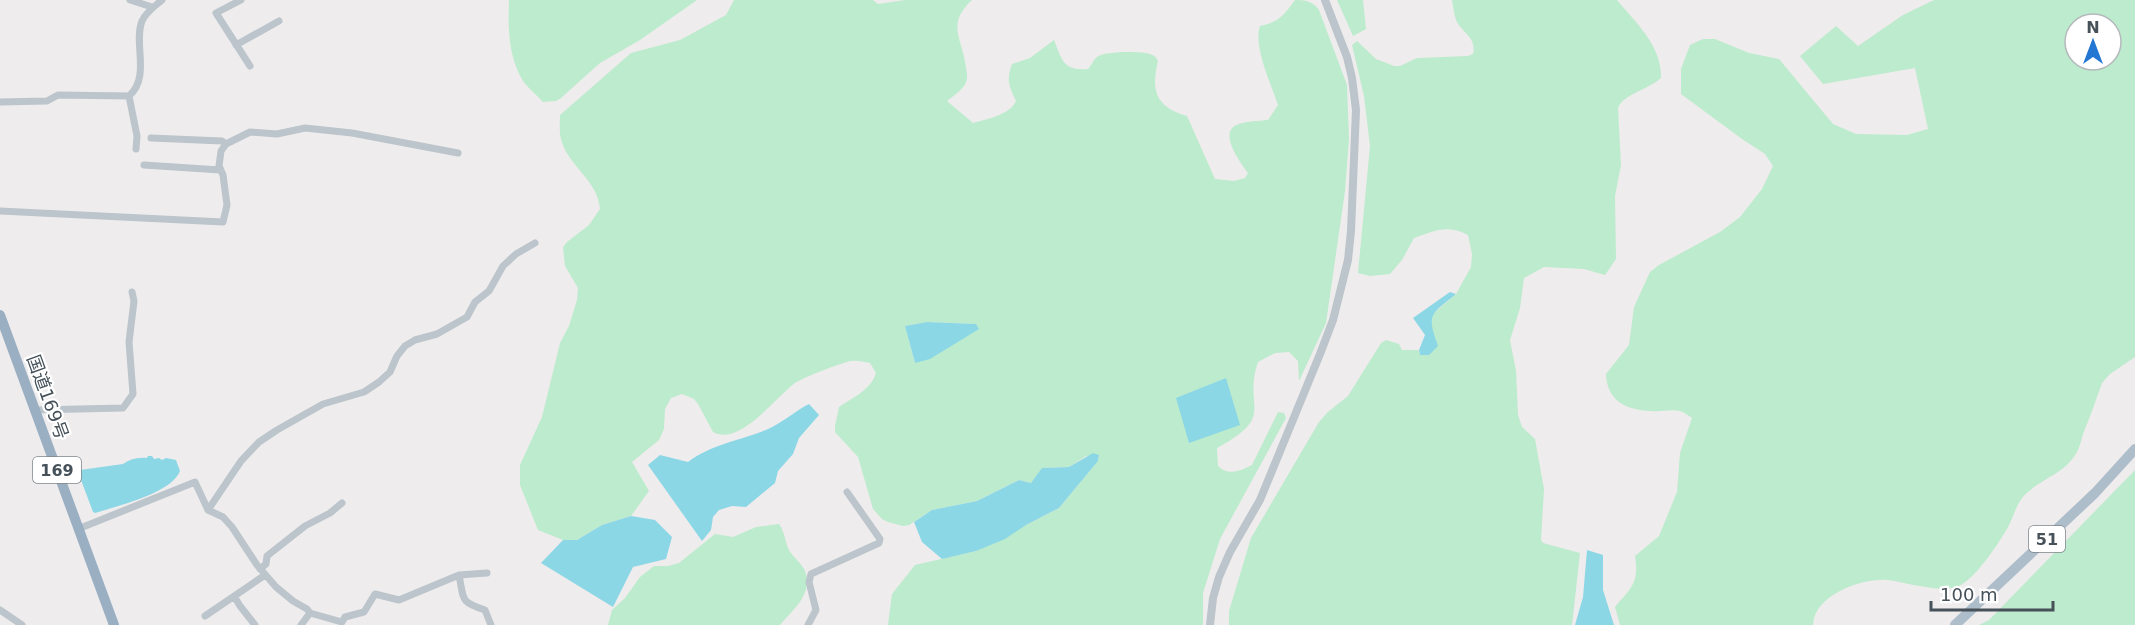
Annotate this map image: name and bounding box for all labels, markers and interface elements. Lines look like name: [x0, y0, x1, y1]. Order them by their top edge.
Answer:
north arrow: [2063, 12, 2123, 72]
text: N: [2086, 18, 2100, 37]
street label: 国道169号: [23, 352, 73, 442]
road number: 169: [33, 457, 81, 483]
road number: 51: [2029, 526, 2065, 552]
scale bar: [1931, 574, 2052, 612]
text: 100 m: [1940, 584, 1998, 605]

